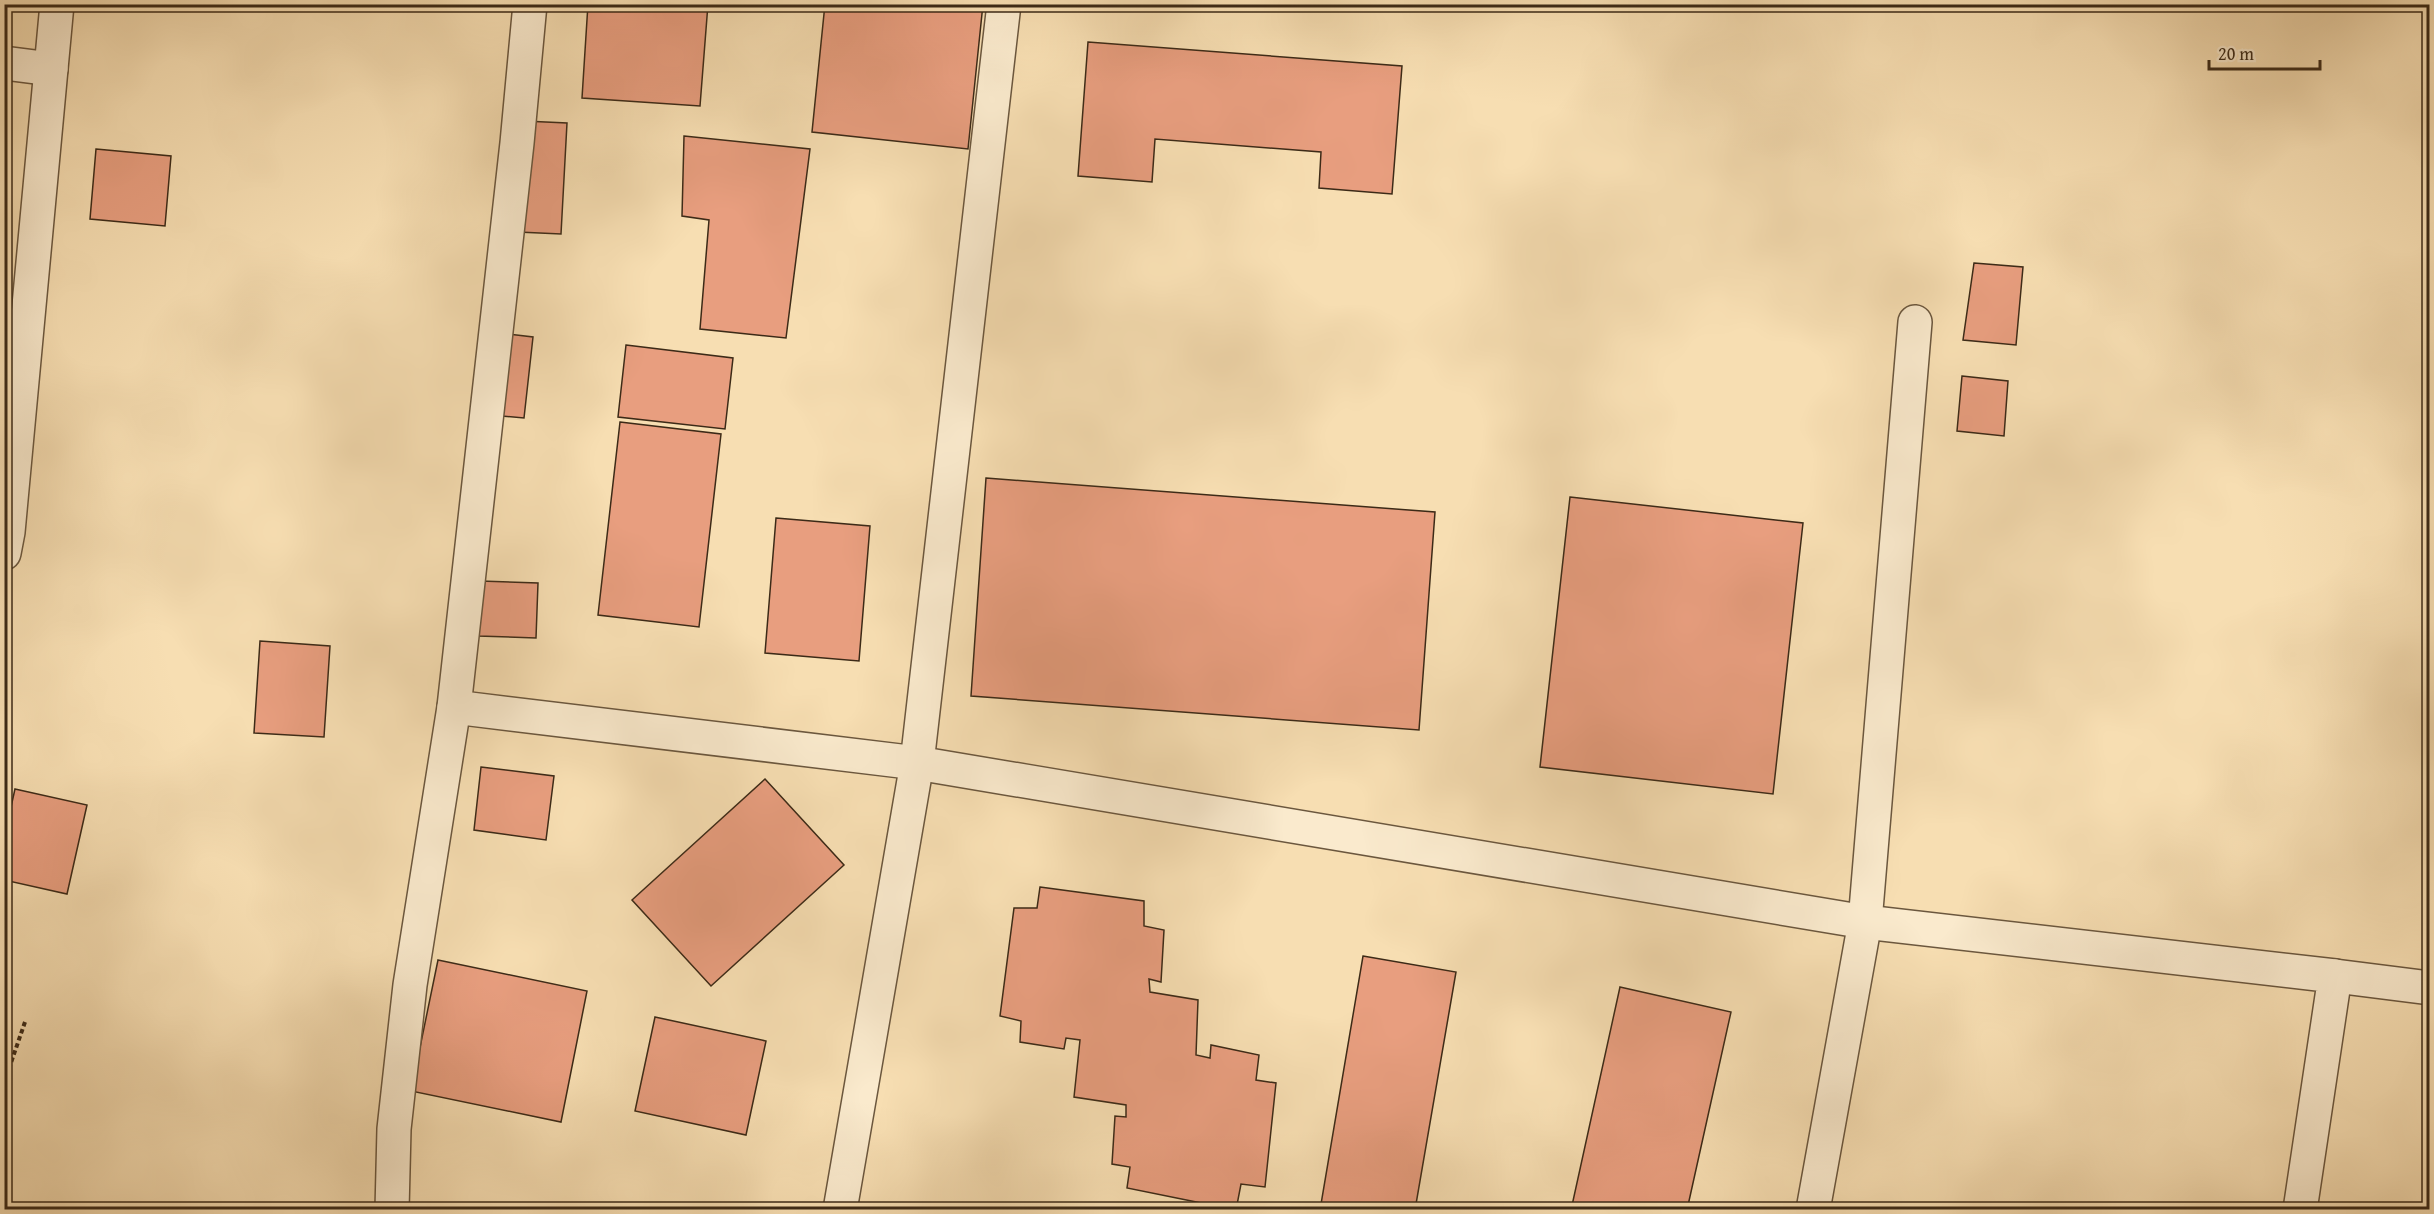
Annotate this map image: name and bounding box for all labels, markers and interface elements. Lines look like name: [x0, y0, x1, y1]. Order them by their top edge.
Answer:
scale bar: [2209, 33, 2320, 71]
text: 20 m: [2218, 40, 2254, 67]

